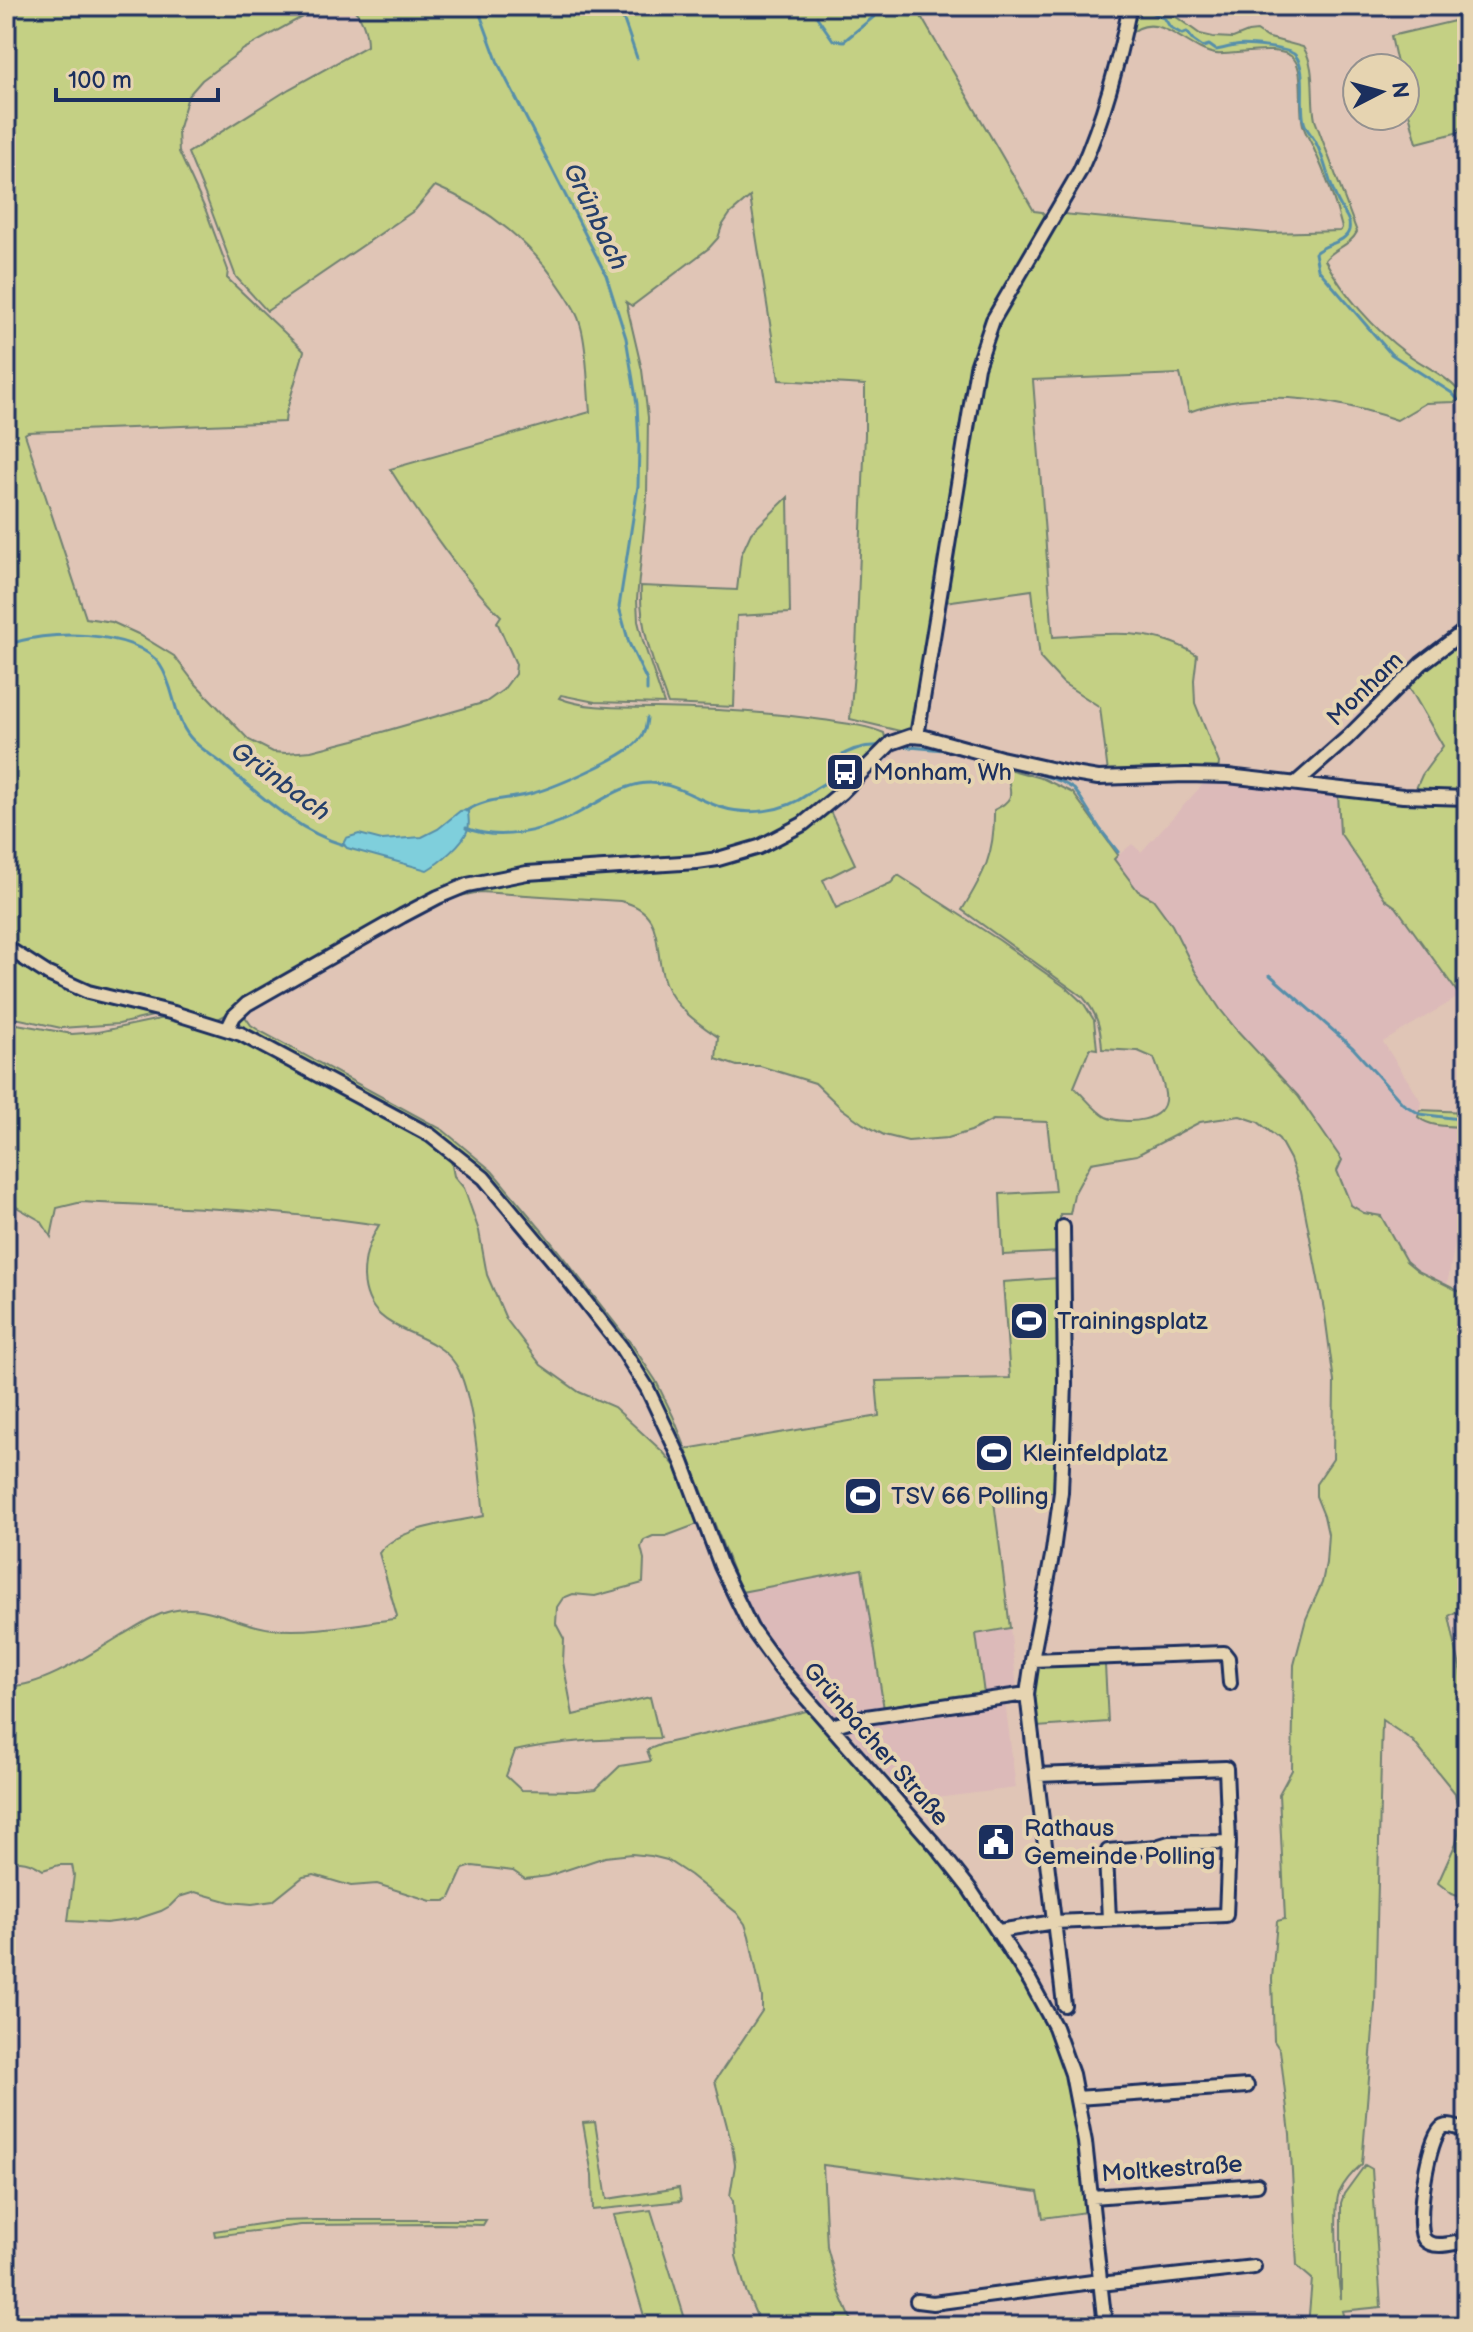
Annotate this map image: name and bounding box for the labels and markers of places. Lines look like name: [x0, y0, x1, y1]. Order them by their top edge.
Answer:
bus stop icon: Monham, Wh: [824, 751, 866, 793]
place label: Monham, Wh: [873, 758, 1012, 787]
sports icon: Trainingsplatz: [1008, 1300, 1050, 1342]
place label: Trainingsplatz: [1057, 1307, 1208, 1336]
sports icon: Kleinfeldplatz: [973, 1432, 1015, 1474]
place label: Kleinfeldplatz: [1022, 1439, 1168, 1468]
sports icon: TSV 66 Polling: [842, 1475, 884, 1517]
place label: TSV 66 Polling: [891, 1482, 1049, 1511]
place label: Rathaus Gemeinde Polling: [1024, 1814, 1215, 1871]
public building icon: Rathaus Gemeinde Polling: [975, 1821, 1017, 1863]

